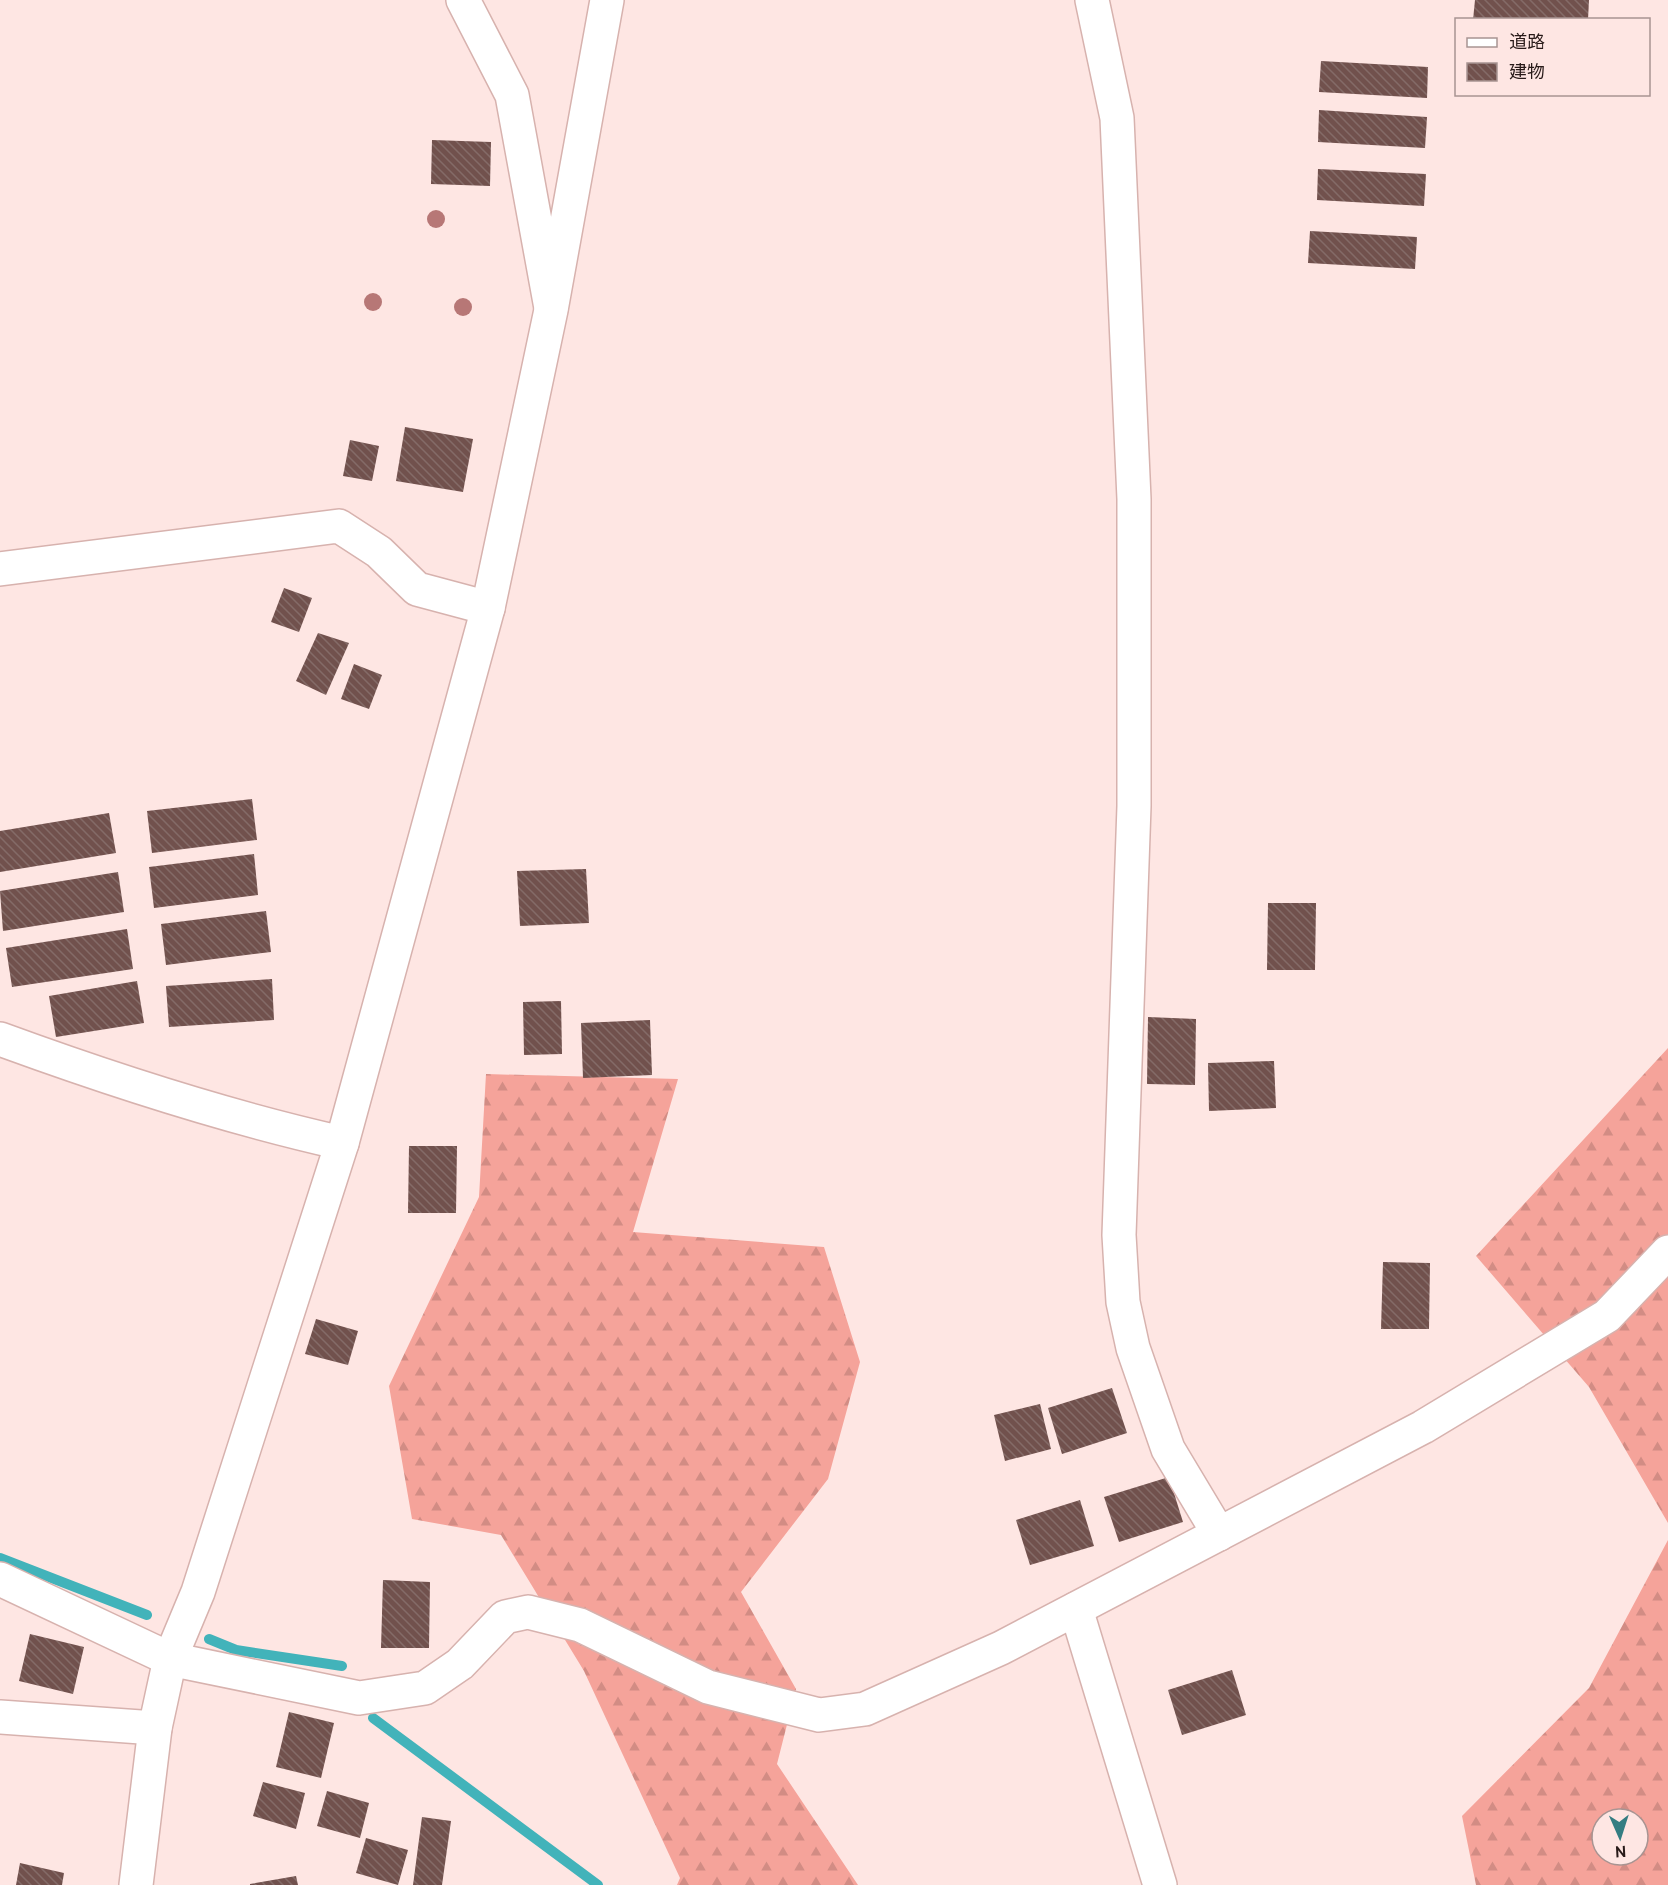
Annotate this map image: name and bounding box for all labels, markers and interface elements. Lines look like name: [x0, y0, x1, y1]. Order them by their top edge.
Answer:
legend: [1455, 18, 1650, 96]
text: 道路: [1509, 31, 1545, 53]
text: 建物: [1509, 61, 1545, 83]
north arrow: [1590, 1807, 1650, 1867]
text: N: [1615, 1842, 1627, 1861]

